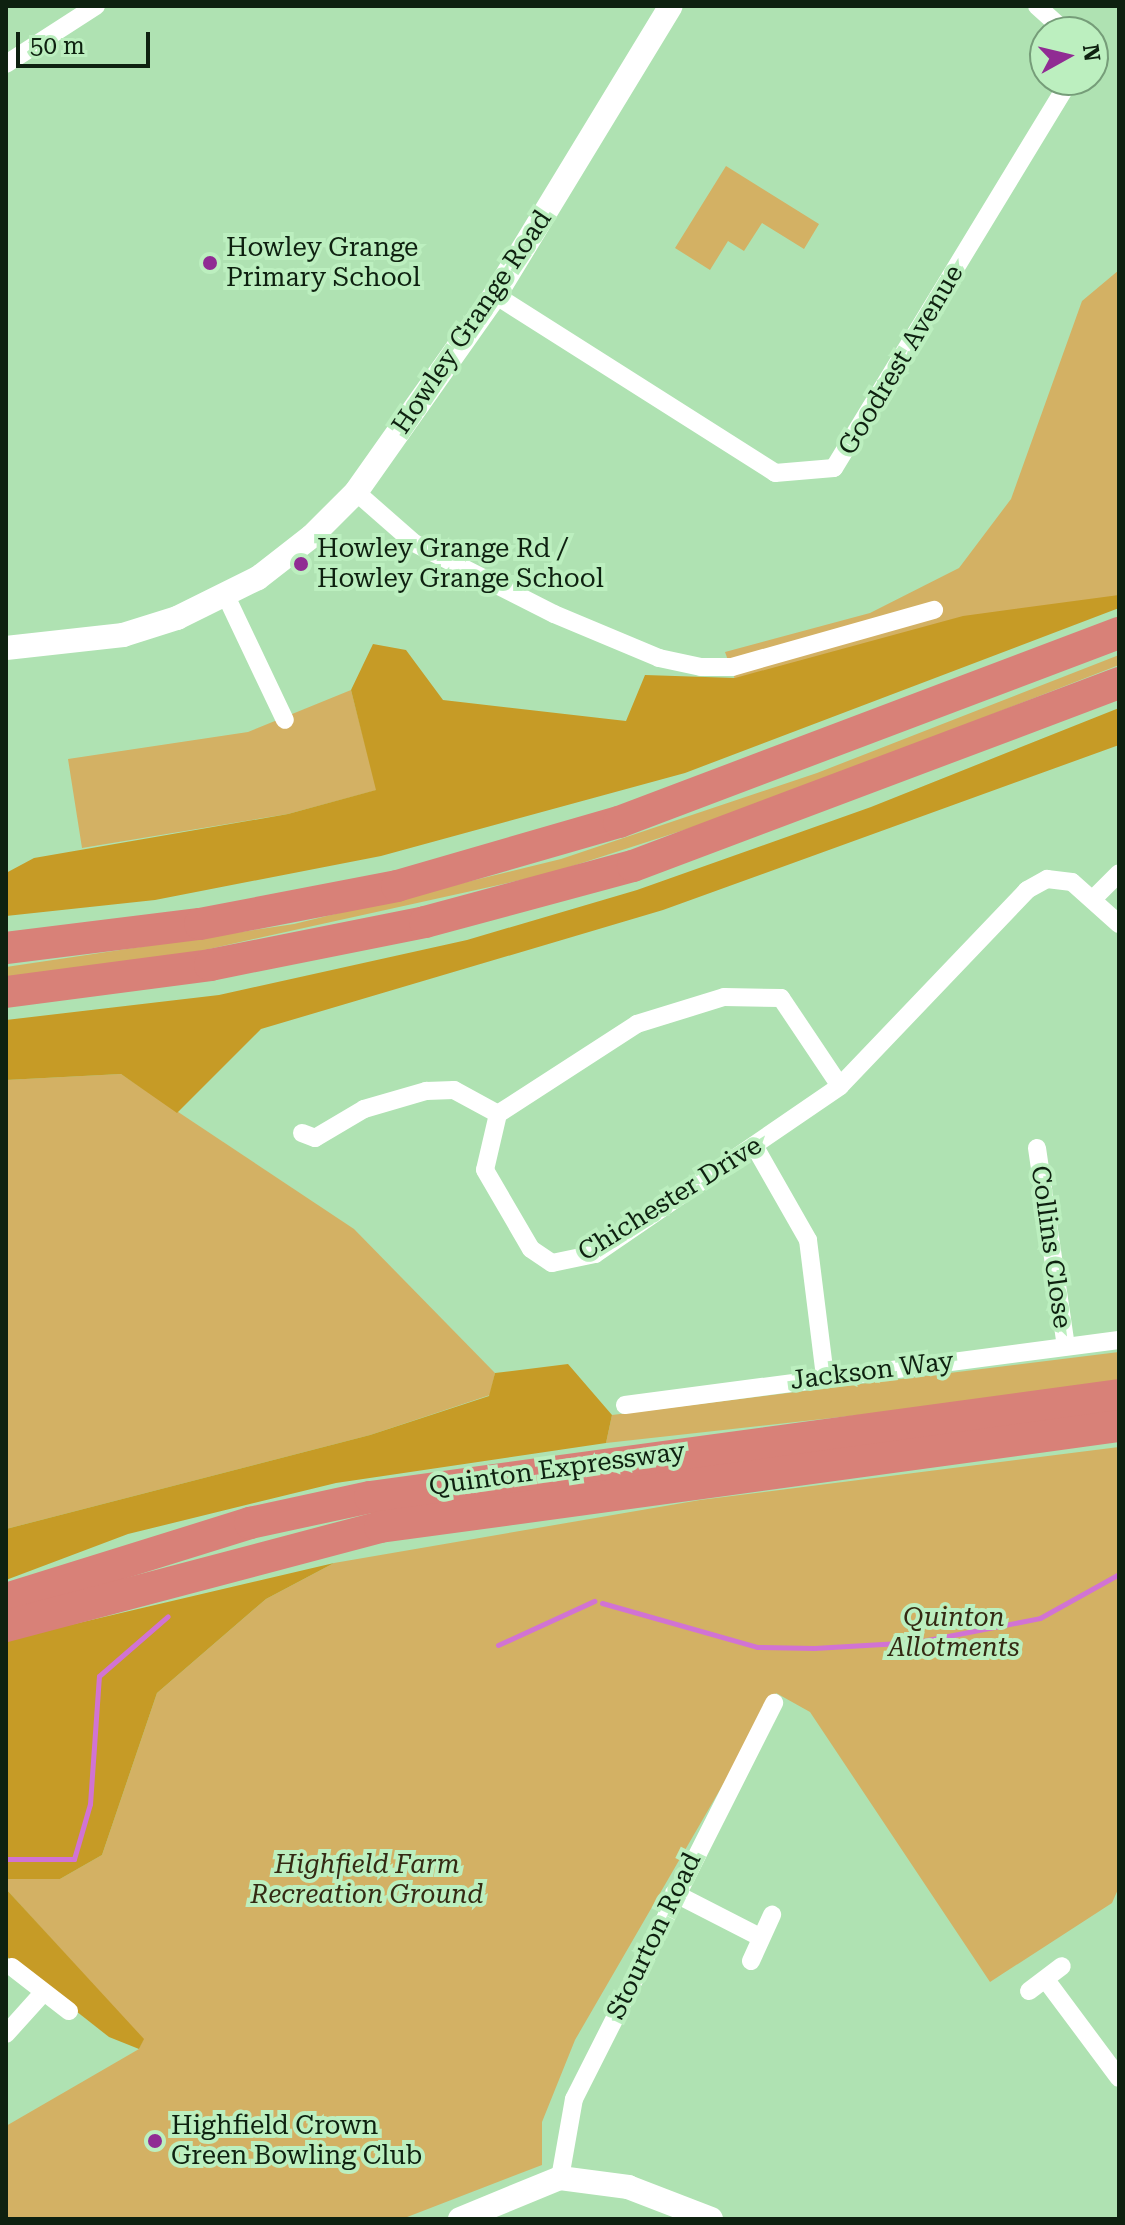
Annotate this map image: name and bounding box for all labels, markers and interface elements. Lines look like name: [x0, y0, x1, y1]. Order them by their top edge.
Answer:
scale bar: [20, 16, 154, 66]
north arrow: [1029, 16, 1109, 96]
text: 50 m: [30, 32, 85, 60]
text: N: [1078, 43, 1105, 63]
street label: Howley Grange Road: [386, 204, 558, 440]
place label: Howley Grange Primary School: [226, 232, 421, 294]
marker: Howley Grange Primary School: [201, 254, 219, 272]
street label: Goodrest Avenue: [832, 259, 970, 461]
place label: Howley Grange Rd / Howley Grange School: [317, 533, 604, 594]
marker: Howley Grange Rd / Howley Grange School: [292, 555, 310, 573]
street label: Chichester Drive: [572, 1130, 768, 1268]
street label: Collins Close: [1024, 1164, 1078, 1330]
street label: Jackson Way: [789, 1346, 955, 1396]
street label: Quinton Expressway: [427, 1436, 687, 1502]
park label: Quinton Allotments: [888, 1602, 1020, 1664]
street label: Stourton Road: [600, 1848, 708, 2024]
park label: Highfield Farm Recreation Ground: [250, 1849, 484, 1910]
place label: Highfield Crown Green Bowling Club: [171, 2110, 422, 2172]
marker: Highfield Crown Green Bowling Club: [146, 2132, 164, 2150]

